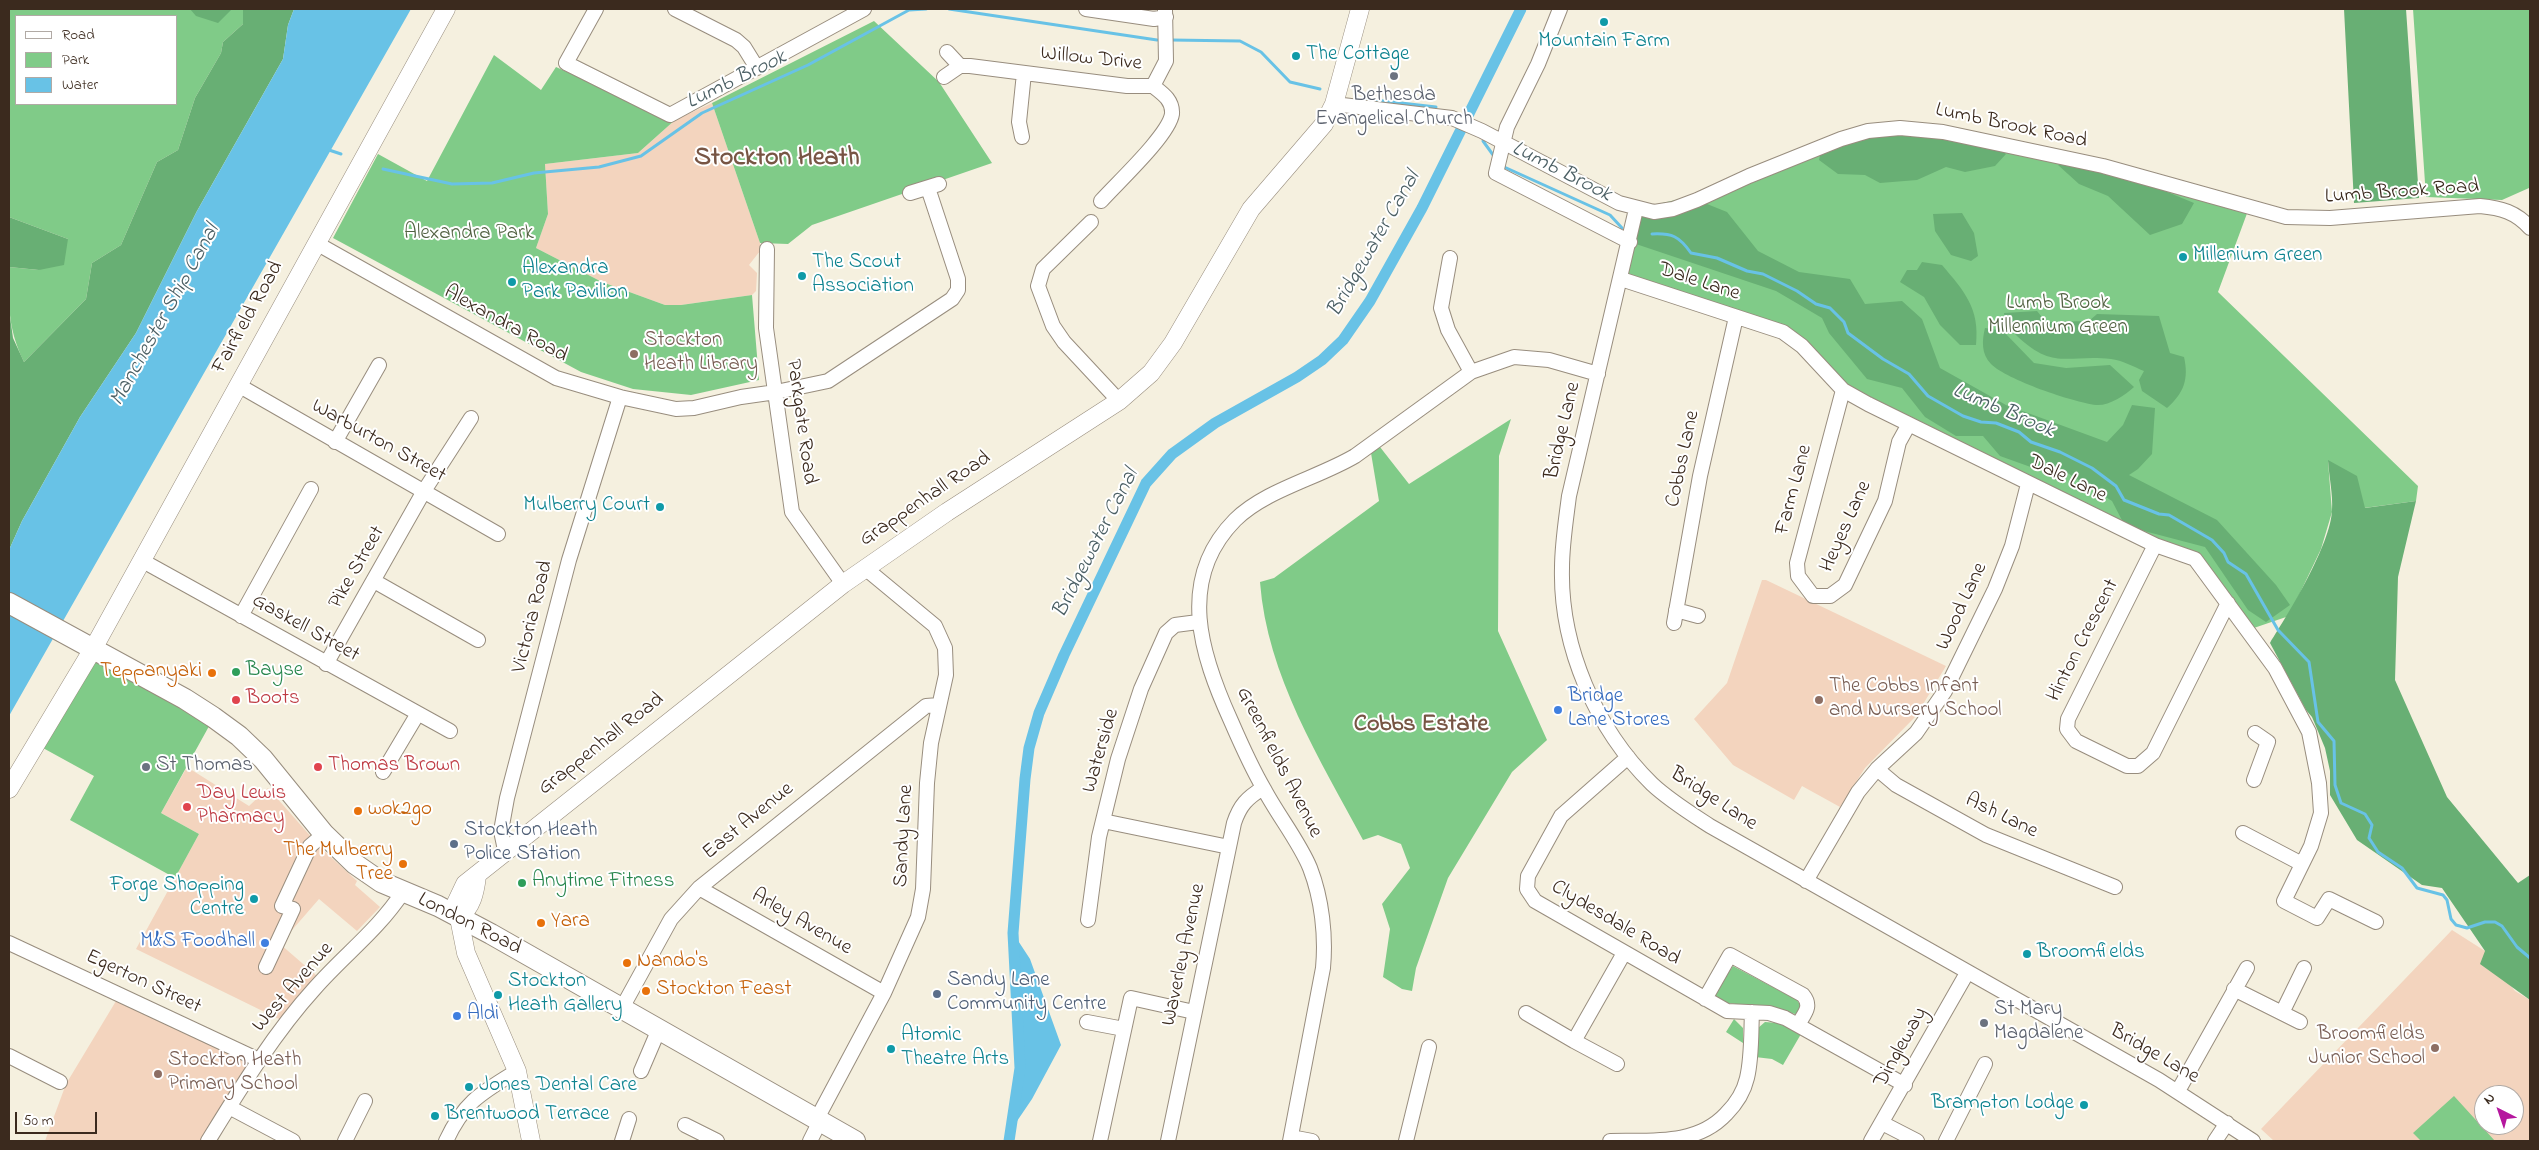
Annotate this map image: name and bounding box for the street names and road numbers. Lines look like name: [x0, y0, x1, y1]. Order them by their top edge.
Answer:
street label: Willow Drive: [1039, 42, 1143, 78]
street label: Lumb Brook Road: [1933, 99, 2089, 155]
street label: Lumb Brook Road: [2324, 175, 2480, 211]
street label: Fairfield Road: [208, 257, 290, 379]
street label: Dale Lane: [1655, 258, 1743, 308]
street label: Alexandra Road: [439, 281, 571, 369]
street label: Parkgate Road: [779, 358, 821, 486]
street label: Bridge Lane: [1541, 380, 1587, 482]
street label: Warburton Street: [306, 395, 450, 489]
street label: Cobbs Lane: [1661, 408, 1707, 510]
street label: Farm Lane: [1771, 442, 1819, 538]
street label: Grappenhall Road: [856, 447, 996, 553]
street label: Dale Lane: [2024, 450, 2110, 510]
street label: Heyes Lane: [1816, 477, 1878, 577]
street label: Pike Street: [324, 522, 392, 614]
street label: Victoria Road: [508, 558, 560, 676]
street label: Wood Lane: [1932, 559, 1994, 655]
street label: Hinton Crescent: [2042, 575, 2126, 707]
street label: Gaskell Street: [247, 589, 363, 669]
street label: Greenfields Avenue: [1229, 683, 1327, 843]
street label: Grappenhall Road: [534, 688, 670, 802]
street label: Waterside: [1078, 706, 1126, 796]
street label: Bridge Lane: [1665, 762, 1761, 838]
street label: East Avenue: [698, 778, 800, 866]
street label: Sandy Lane: [890, 784, 920, 888]
street label: Ash Lane: [1961, 789, 2041, 845]
street label: Clydesdale Road: [1546, 876, 1684, 972]
street label: Waverley Avenue: [1158, 882, 1212, 1028]
street label: Arley Avenue: [746, 884, 856, 962]
street label: London Road: [413, 888, 525, 962]
street label: West Avenue: [248, 938, 340, 1038]
street label: Egerton Street: [81, 945, 205, 1021]
street label: Dingleway: [1870, 1003, 1934, 1093]
street label: Bridge Lane: [2105, 1019, 2203, 1091]

